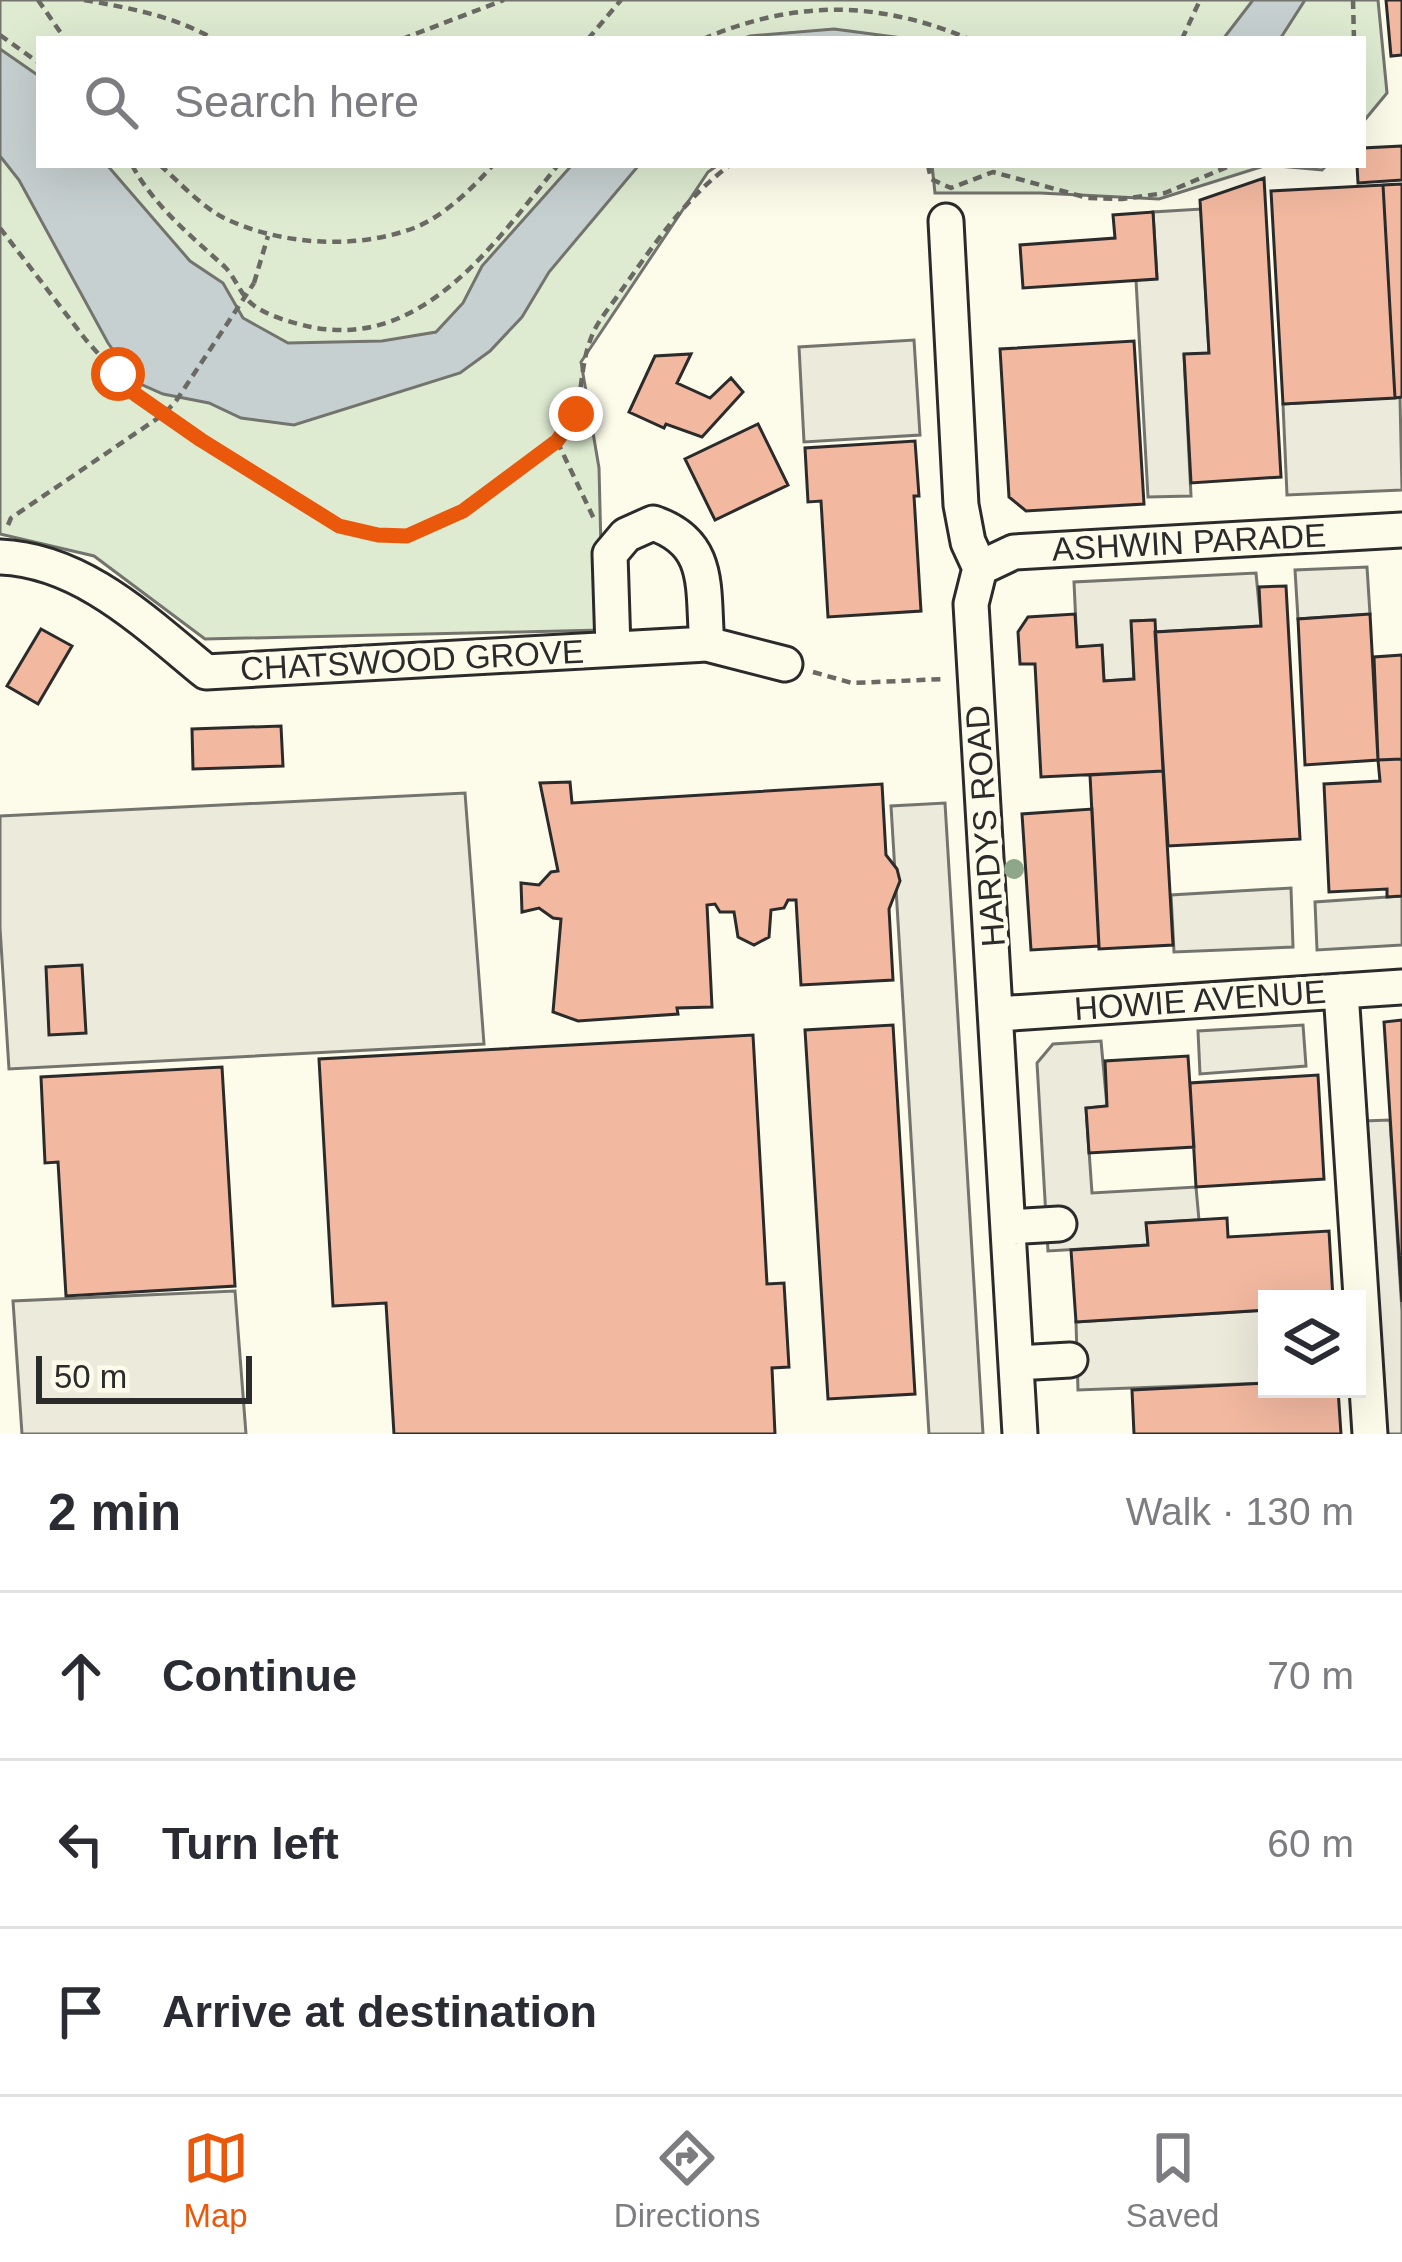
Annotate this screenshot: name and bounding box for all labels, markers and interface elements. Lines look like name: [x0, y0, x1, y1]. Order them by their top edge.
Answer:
search box: [36, 36, 1366, 168]
icon: search: [78, 69, 144, 135]
text: Search here: [174, 76, 419, 127]
route start: [91, 347, 145, 401]
route end: [549, 387, 603, 441]
street label: ASHWIN PARADE: [1051, 516, 1327, 568]
street label: CHATSWOOD GROVE: [239, 633, 585, 687]
street label: HARDYS ROAD: [958, 704, 1012, 948]
street label: HOWIE AVENUE: [1073, 973, 1327, 1027]
map controls: [1258, 1290, 1366, 1398]
button: layers: [1258, 1290, 1366, 1398]
scale bar: [36, 1350, 252, 1403]
text: 50 m: [54, 1358, 127, 1395]
text: 2 min: [48, 1484, 181, 1541]
text: Walk · 130 m: [1126, 1490, 1354, 1533]
icon: ahead: [48, 1643, 114, 1709]
text: Continue: [162, 1650, 357, 1701]
text: 70 m: [1267, 1654, 1354, 1697]
icon: left: [48, 1811, 114, 1877]
text: Turn left: [162, 1818, 339, 1869]
text: 60 m: [1267, 1822, 1354, 1865]
icon: arrive: [48, 1979, 114, 2045]
text: Arrive at destination: [162, 1986, 597, 2037]
tab: Map: [183, 2125, 249, 2235]
tab: Directions: [614, 2125, 761, 2235]
tab: Saved: [1126, 2125, 1219, 2235]

